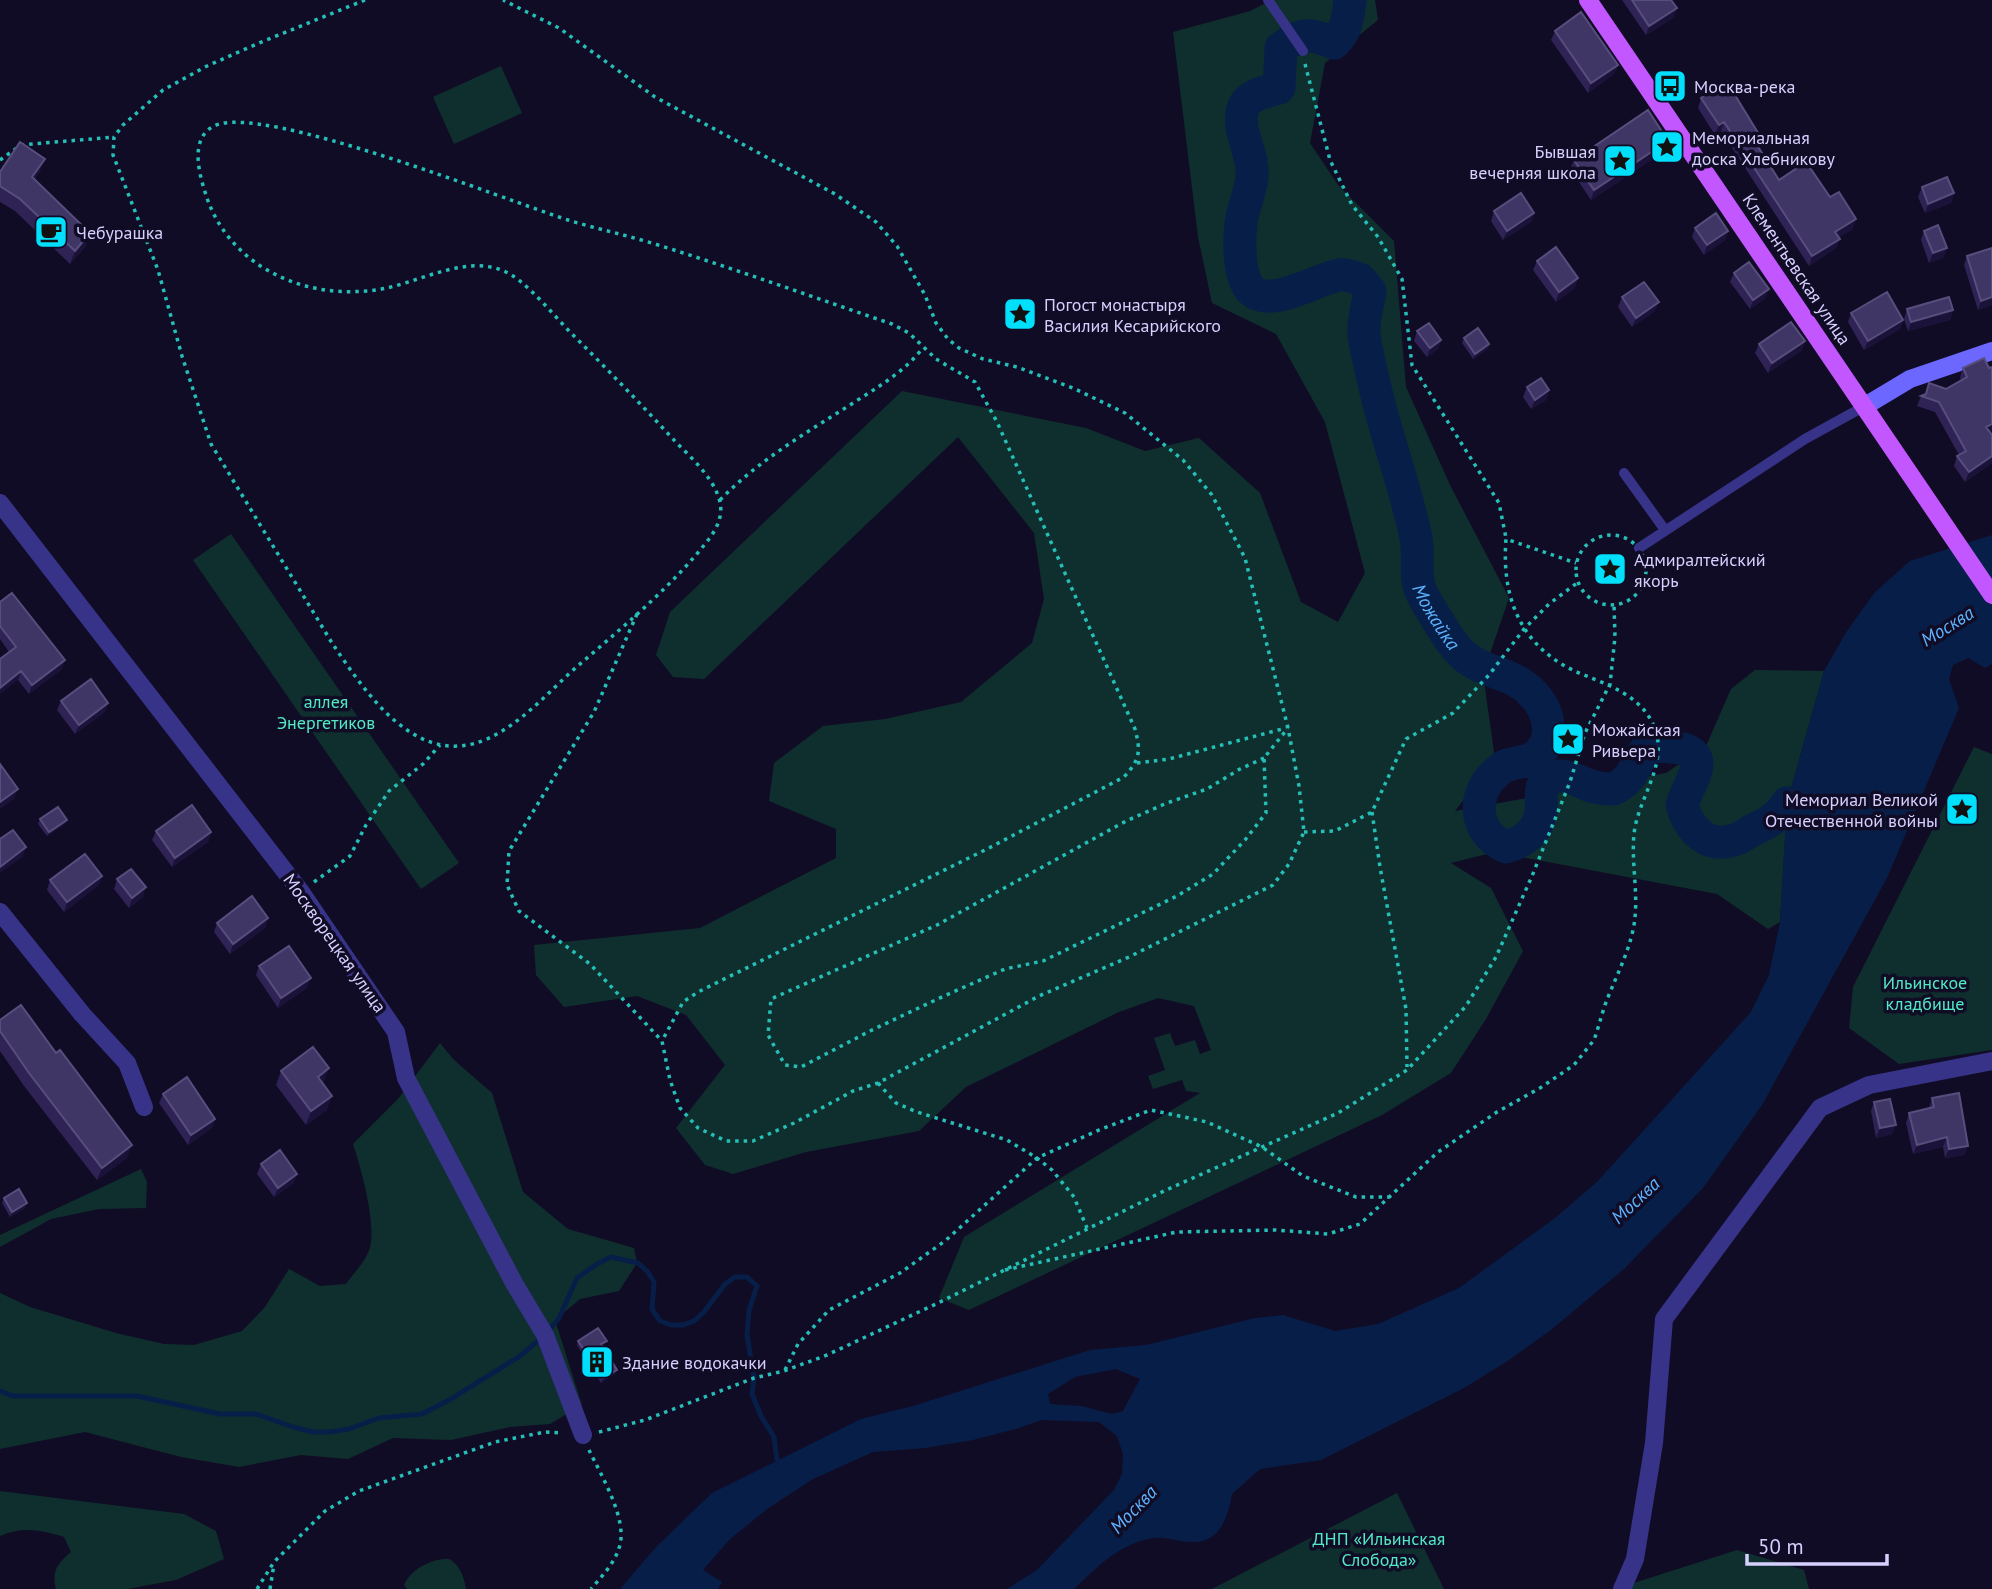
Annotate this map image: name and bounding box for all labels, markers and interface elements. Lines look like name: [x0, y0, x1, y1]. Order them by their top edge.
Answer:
bus stop icon: Москва-река: [1651, 67, 1689, 105]
place label: Москва-река: [1694, 75, 1795, 98]
place label: Мемориальная доска Хлебникову: [1692, 126, 1836, 170]
place icon: Мемориальная доска Хлебникову: [1648, 128, 1686, 166]
place label: Бывшая вечерняя школа: [1469, 140, 1596, 184]
place icon: Бывшая вечерняя школа: [1601, 142, 1639, 180]
street label: Клементьевская улица: [1738, 189, 1856, 349]
cafe icon: Чебурашка: [32, 213, 70, 251]
place label: Чебурашка: [76, 221, 163, 244]
place label: Погост монастыря Василия Кесарийского: [1044, 293, 1221, 337]
place icon: Погост монастыря Василия Кесарийского: [1001, 295, 1039, 333]
place label: Адмиралтейский якорь: [1634, 548, 1766, 592]
place icon: Адмиралтейский якорь: [1591, 550, 1629, 588]
water label: Можайка: [1407, 580, 1466, 655]
water label: Москва: [1916, 600, 1979, 652]
park label: аллея Энергетиков: [277, 690, 375, 734]
place label: Можайская Ривьера: [1592, 718, 1681, 762]
place icon: Можайская Ривьера: [1549, 720, 1587, 758]
place label: Мемориал Великой Отечественной войны: [1765, 788, 1938, 832]
place icon: Мемориал Великой Отечественной войны: [1943, 790, 1981, 828]
street label: Москворецкая улица: [278, 869, 392, 1017]
park label: Ильинское кладбище: [1883, 971, 1967, 1015]
water label: Москва: [1606, 1171, 1665, 1229]
building icon: Здание водокачки: [578, 1343, 616, 1381]
place label: Здание водокачки: [622, 1351, 767, 1374]
water label: Москва: [1104, 1479, 1162, 1538]
scale bar: [1747, 1522, 1887, 1566]
park label: ДНП «Ильинская Слобода»: [1313, 1527, 1445, 1571]
text: 50 m: [1758, 1533, 1804, 1560]

